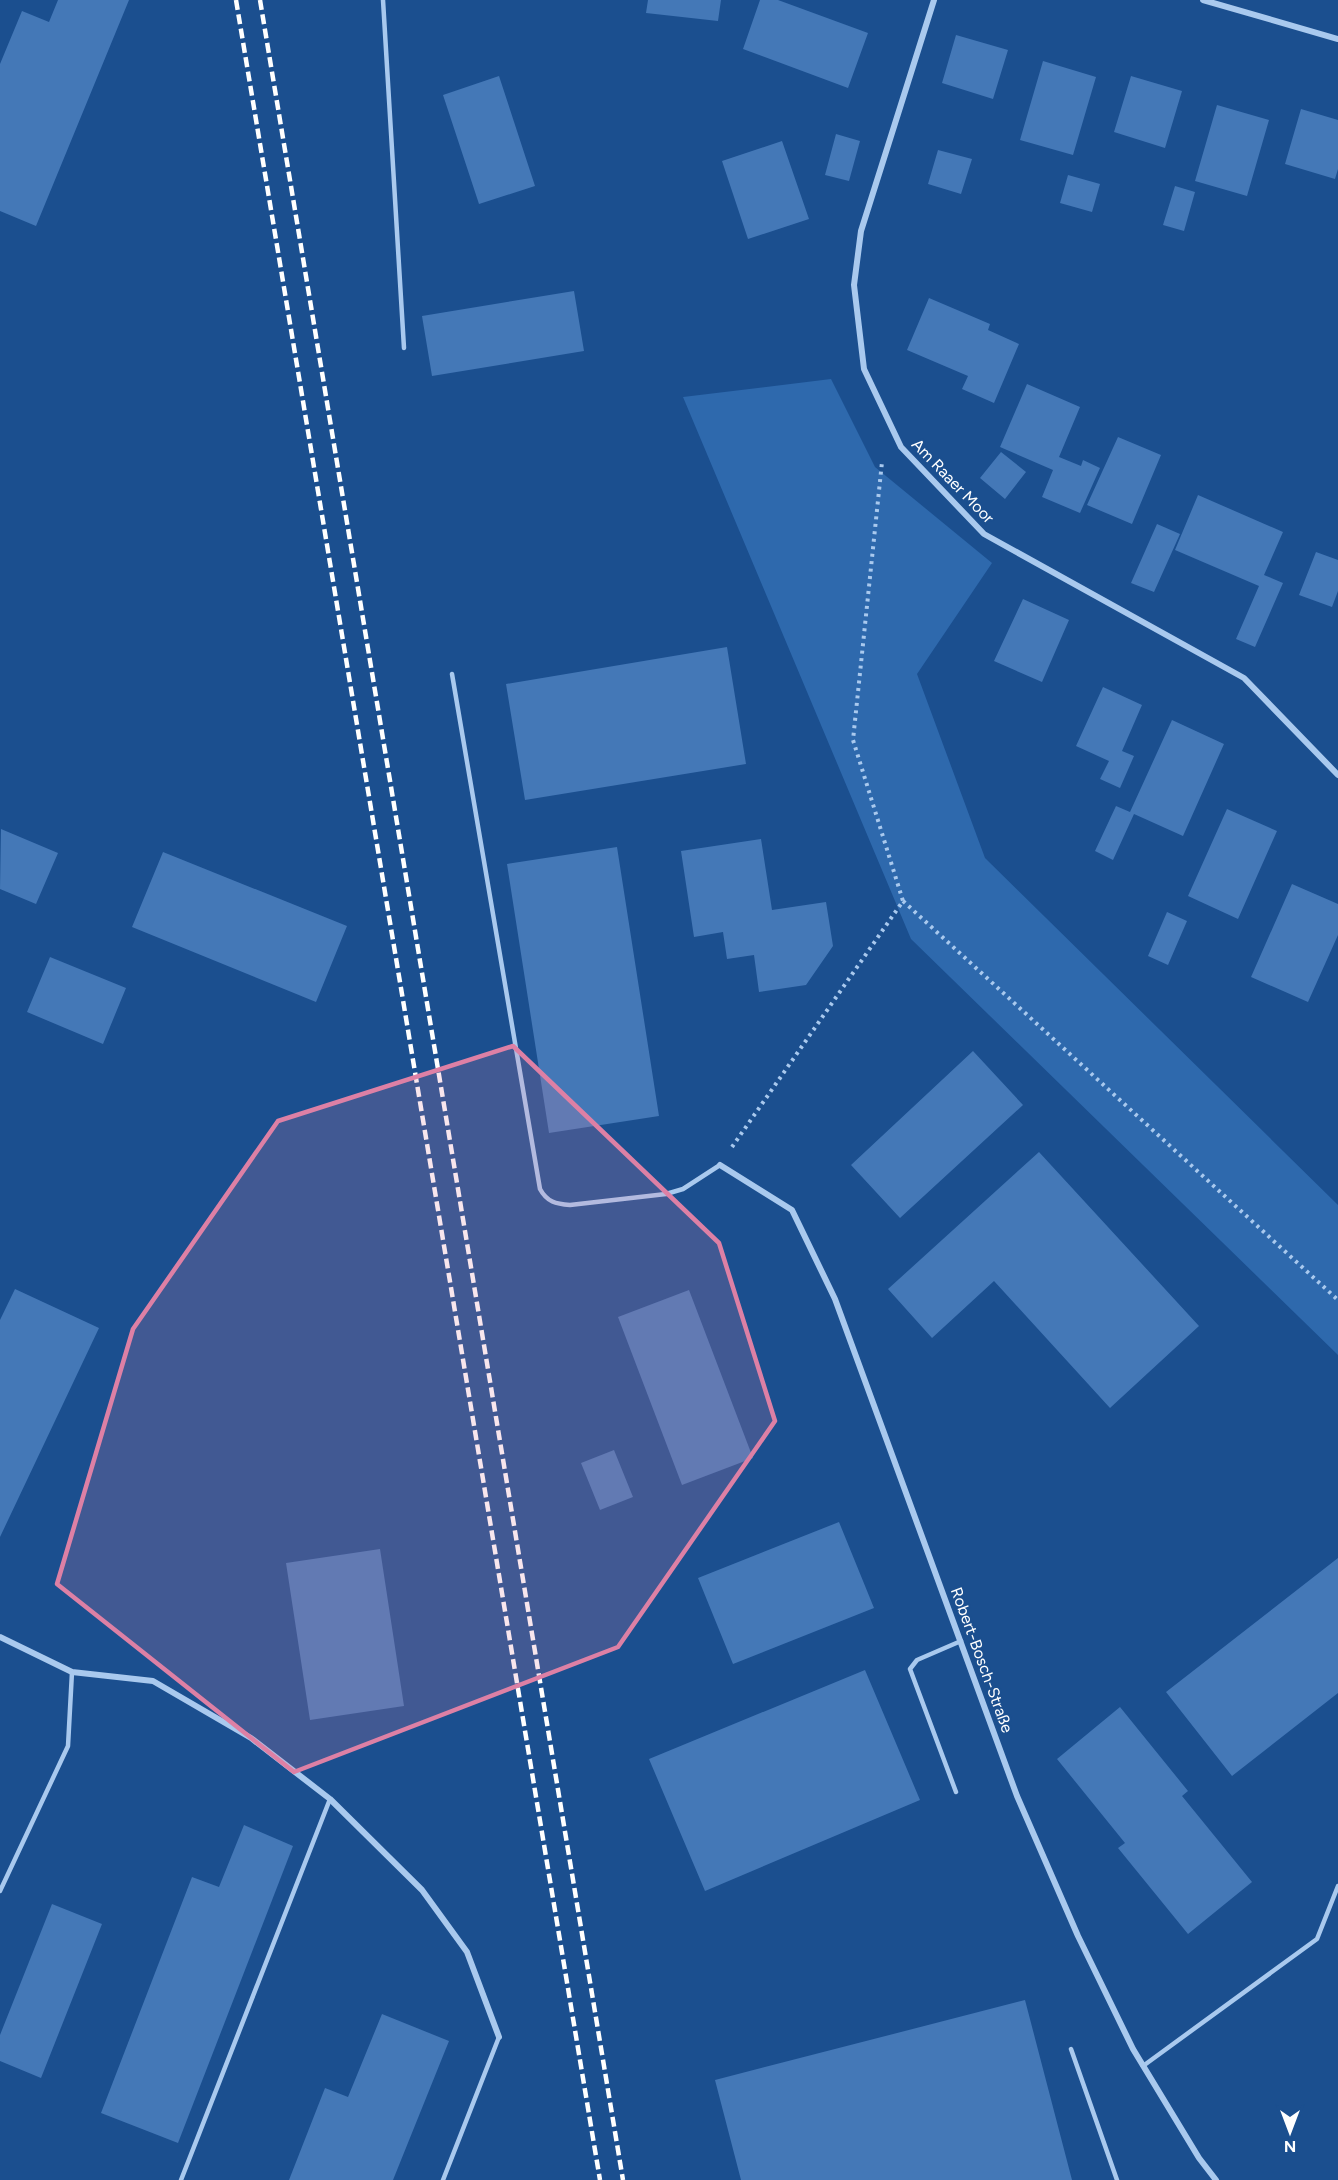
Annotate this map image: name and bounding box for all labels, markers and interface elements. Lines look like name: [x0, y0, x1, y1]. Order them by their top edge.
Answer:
street label: Am Raaer Moor: [908, 435, 999, 528]
street label: Robert-Bosch-Straße: [947, 1585, 1017, 1736]
north arrow: [1260, 2102, 1320, 2162]
text: N: [1284, 2137, 1296, 2156]

